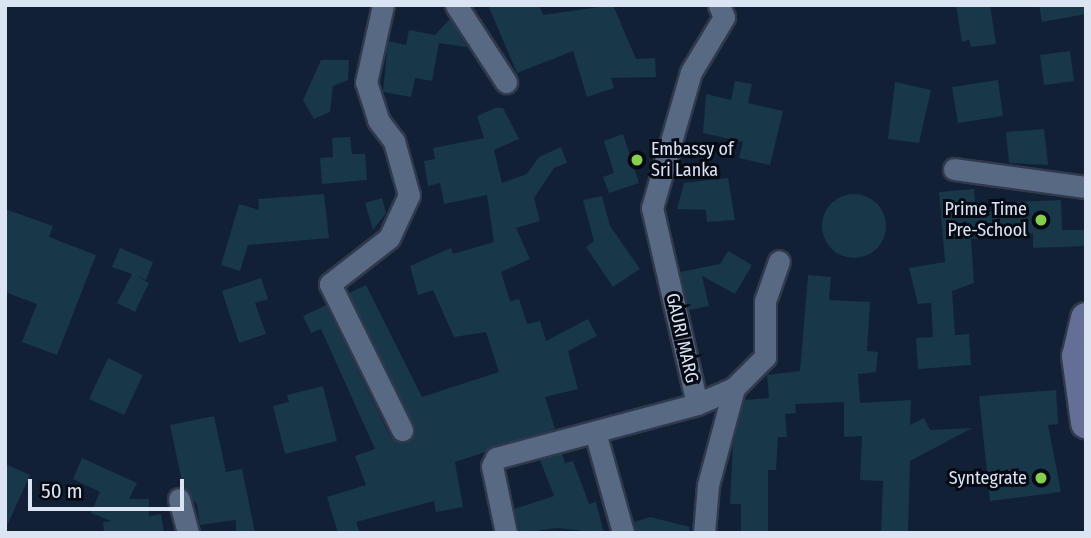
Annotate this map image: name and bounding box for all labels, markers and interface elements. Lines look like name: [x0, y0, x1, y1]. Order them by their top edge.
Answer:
place label: Embassy of Sri Lanka: [651, 139, 733, 182]
marker: Embassy of Sri Lanka: [629, 152, 645, 168]
place label: Prime Time Pre-School: [945, 199, 1027, 242]
marker: Prime Time Pre-School: [1033, 212, 1049, 228]
street label: GAURI MARG: [661, 291, 703, 385]
scale bar: [32, 464, 187, 508]
place label: Syntegrate: [949, 467, 1027, 489]
marker: Syntegrate: [1033, 470, 1049, 486]
text: 50 m: [41, 478, 83, 504]

